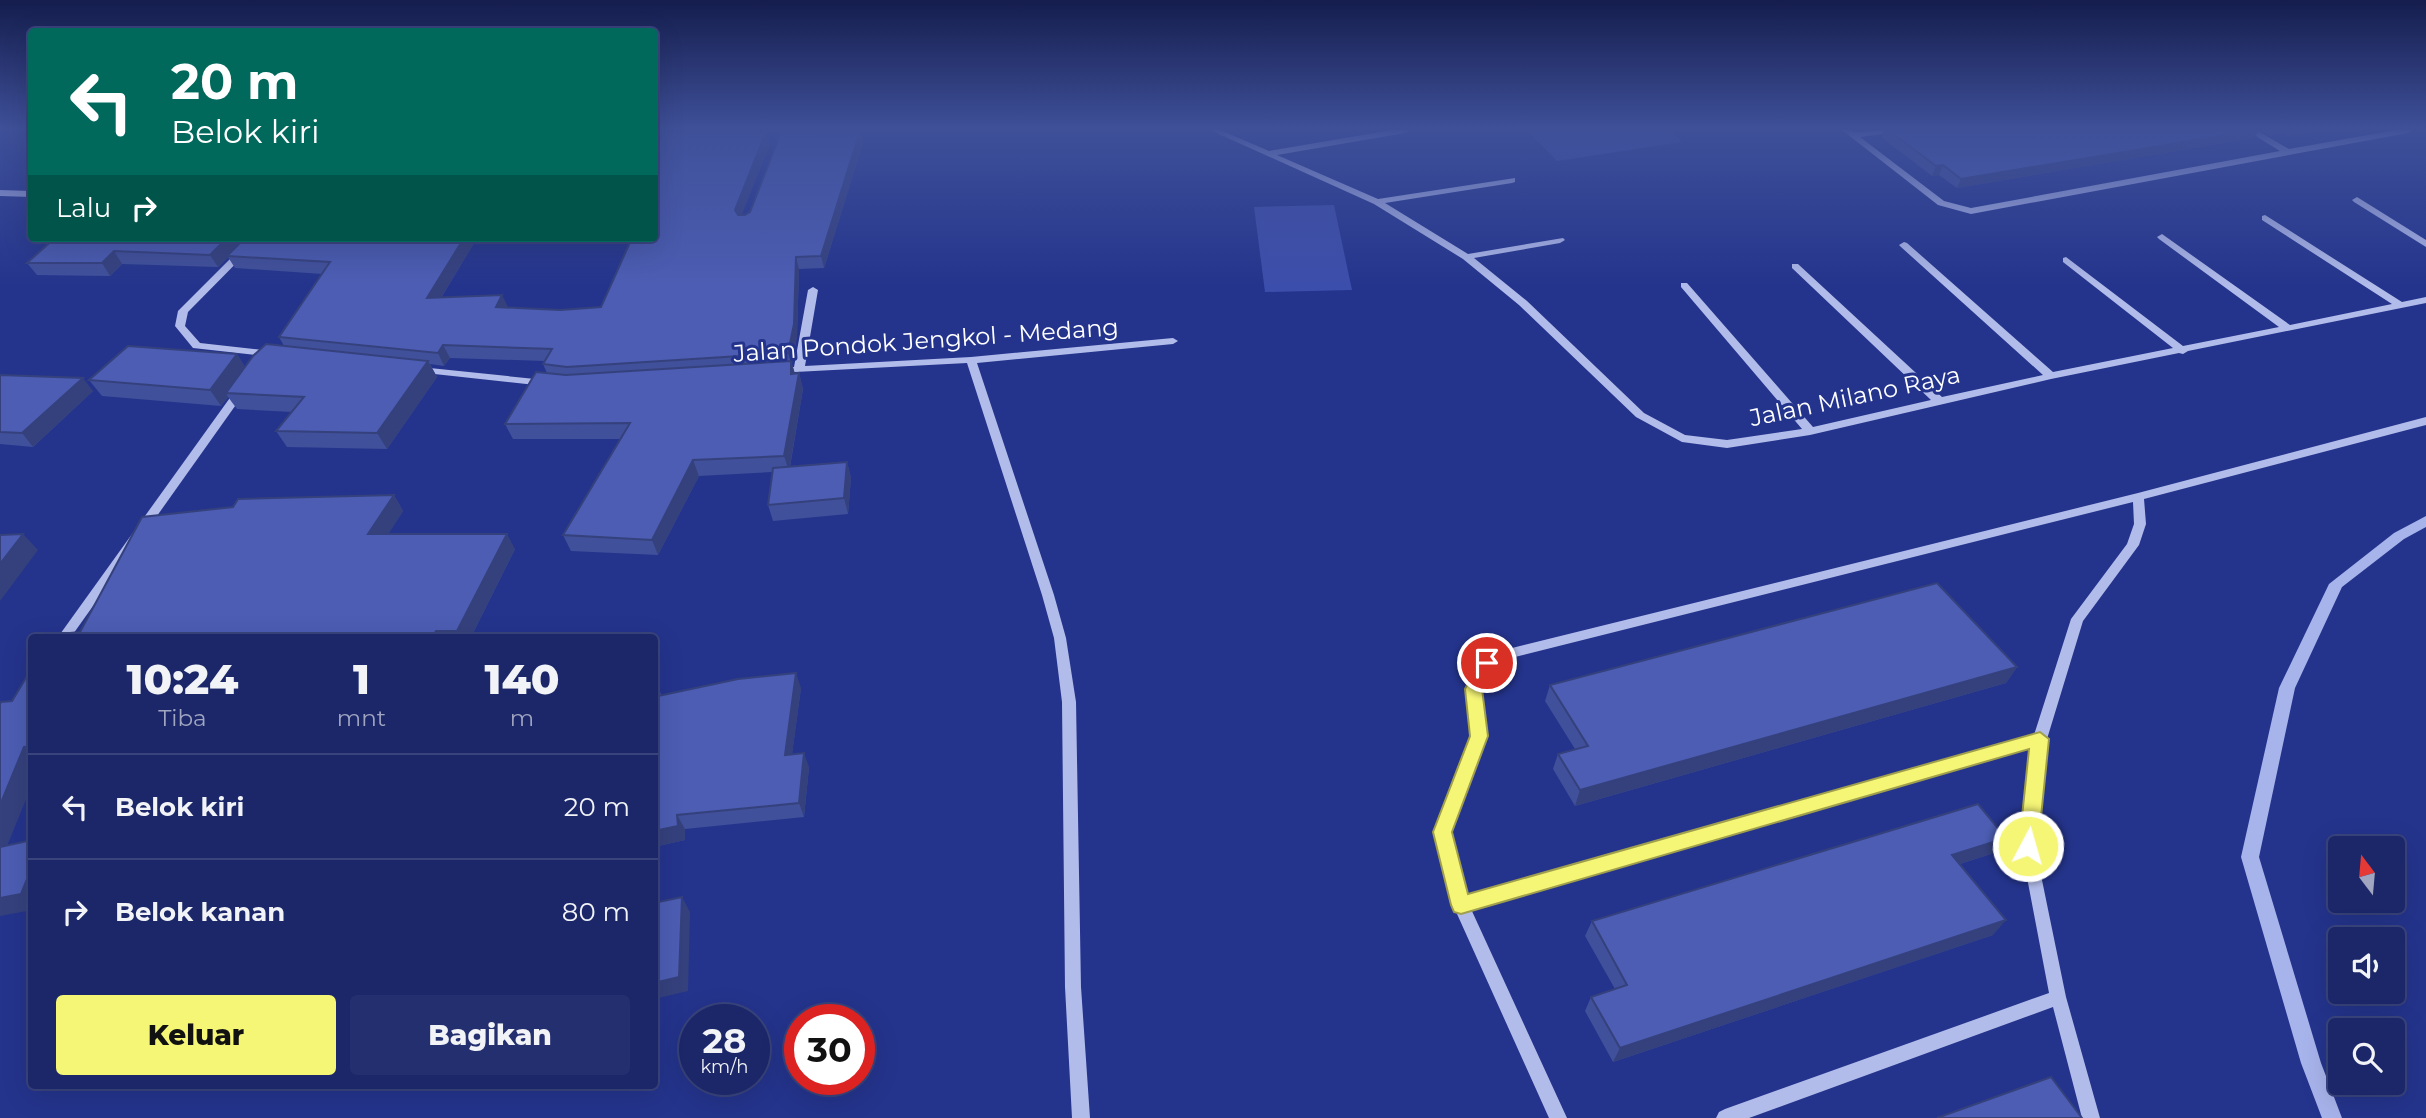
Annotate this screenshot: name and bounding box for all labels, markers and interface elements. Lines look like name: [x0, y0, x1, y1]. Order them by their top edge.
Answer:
text: 20 m: [171, 52, 298, 111]
icon: left: [56, 56, 147, 147]
text: Belok kiri: [171, 112, 320, 151]
icon: right: [125, 189, 163, 227]
text: Lalu: [56, 192, 111, 224]
street label: Jalan Pondok Jengkol - Medang: [731, 312, 1120, 368]
street label: Jalan Milano Raya: [1746, 360, 1963, 433]
pin: [1457, 633, 1517, 693]
icon: arrive: [1468, 644, 1506, 682]
text: 10:24: [126, 653, 238, 705]
text: 1: [353, 653, 370, 705]
text: 140: [484, 653, 560, 705]
text: Tiba: [158, 704, 207, 732]
text: mnt: [337, 704, 386, 732]
text: m: [510, 704, 534, 732]
icon: left: [56, 788, 94, 826]
text: Belok kiri: [115, 791, 244, 823]
text: 20 m: [564, 791, 630, 823]
position arrow: [1991, 809, 2065, 883]
north arrow: [2328, 836, 2404, 914]
map controls: [2328, 836, 2405, 1095]
icon: right: [56, 893, 94, 931]
text: Belok kanan: [115, 896, 285, 928]
text: 80 m: [562, 896, 630, 928]
button: sound: [2328, 927, 2405, 1004]
button: Keluar: [56, 995, 336, 1075]
button: Bagikan: [350, 995, 630, 1075]
speed limit sign: 30: [784, 1004, 875, 1095]
button: search: [2328, 1018, 2405, 1095]
text: 28: [703, 1019, 746, 1062]
text: km/h: [700, 1056, 749, 1078]

